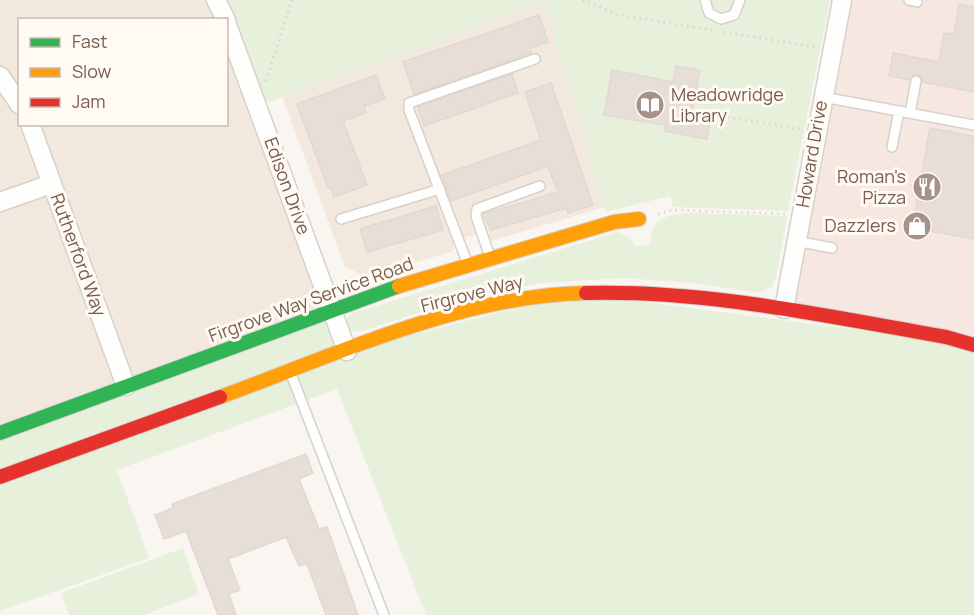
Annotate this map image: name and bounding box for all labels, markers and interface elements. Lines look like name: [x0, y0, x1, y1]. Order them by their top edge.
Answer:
legend: [18, 18, 228, 126]
text: Fast: [72, 29, 107, 53]
text: Slow: [72, 59, 112, 83]
place label: Meadowridge Library: [671, 82, 784, 127]
text: Jam: [72, 89, 106, 113]
library icon: Meadowridge Library: [634, 89, 666, 121]
street label: Howard Drive: [790, 98, 832, 209]
street label: Edison Drive: [259, 134, 317, 238]
place label: Roman's Pizza: [837, 164, 906, 209]
restaurant icon: Roman's Pizza: [911, 171, 943, 203]
street label: Rutherford Way: [46, 190, 112, 320]
shop icon: Dazzlers: [901, 210, 933, 242]
place label: Dazzlers: [825, 213, 896, 237]
street label: Firgrove Way Service Road: [205, 251, 416, 347]
street label: Firgrove Way: [418, 269, 526, 317]

